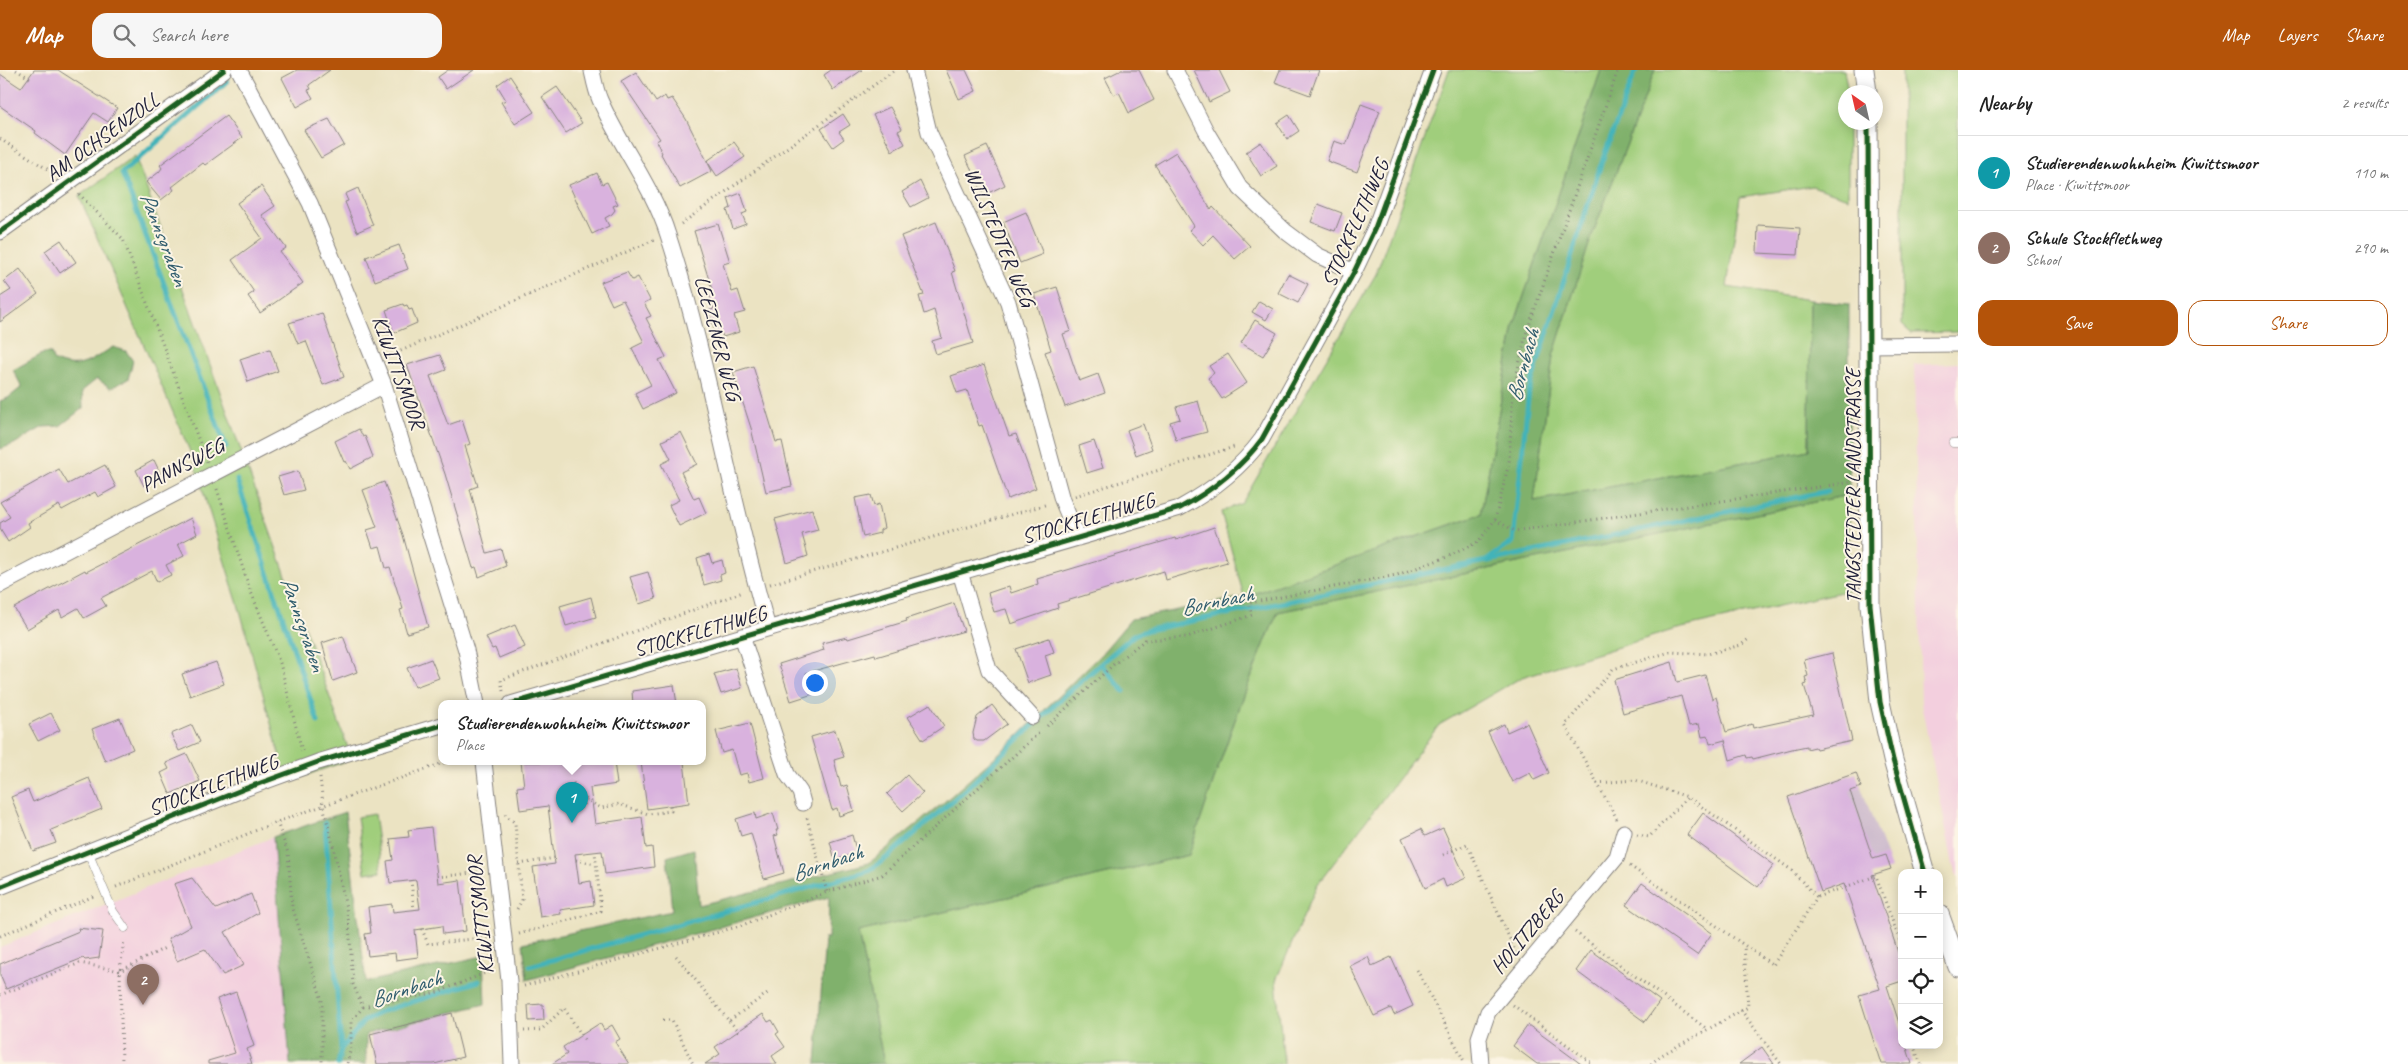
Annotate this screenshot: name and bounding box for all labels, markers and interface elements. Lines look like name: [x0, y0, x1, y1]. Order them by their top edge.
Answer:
search box: [92, 13, 442, 58]
text: Map: [25, 20, 62, 50]
icon: search: [110, 21, 138, 49]
text: Search here: [150, 23, 228, 47]
text: Map: [2222, 24, 2250, 46]
text: Layers: [2278, 24, 2317, 46]
text: Share: [2345, 24, 2383, 46]
north arrow: [1838, 85, 1883, 130]
street label: AM OCHSENZOLL: [40, 87, 164, 187]
text: Nearby: [1978, 90, 2031, 116]
text: 2 results: [2341, 93, 2388, 113]
text: Studierendenwohnheim Kiwittsmoor: [2025, 151, 2258, 175]
street label: STOCKFLETHWEG: [1315, 153, 1396, 291]
text: 1: [1990, 163, 1998, 183]
text: 110 m: [2354, 163, 2388, 183]
street label: WILSTEDTER WEG: [959, 164, 1042, 314]
text: Place · Kiwittsmoor: [2025, 175, 2129, 195]
water label: Pannsgraben: [133, 189, 195, 291]
text: Schule Stockflethweg: [2025, 226, 2161, 250]
text: 2: [1990, 238, 1998, 258]
text: 290 m: [2354, 238, 2388, 258]
text: School: [2025, 250, 2059, 270]
street label: LEEZENER WEG: [689, 273, 748, 406]
button: Save: [1978, 300, 2178, 346]
button: Share: [2188, 300, 2388, 346]
street label: KIWITTSMOOR: [367, 312, 432, 435]
water label: Bornbach: [1500, 324, 1547, 404]
street label: TANGSTEDTER LANDSTRASSE: [1840, 366, 1866, 603]
street label: PANNSWEG: [136, 431, 231, 498]
street label: STOCKFLETHWEG: [1019, 486, 1160, 549]
water label: Pannsgraben: [274, 573, 333, 677]
water label: Bornbach: [1178, 579, 1258, 622]
street label: STOCKFLETHWEG: [631, 599, 772, 662]
your location: [802, 670, 828, 696]
popup: [438, 700, 706, 765]
text: Studierendenwohnheim Kiwittsmoor: [456, 711, 688, 735]
text: Place: [456, 735, 484, 755]
street label: STOCKFLETHWEG: [145, 747, 284, 822]
pin: 1: [556, 782, 588, 823]
water label: Bornbach: [788, 837, 868, 888]
street label: KIWITTSMOOR: [461, 852, 499, 975]
map controls: [1898, 869, 1943, 1049]
button: +: [1898, 869, 1943, 914]
street label: HOLITZBERG: [1485, 883, 1571, 979]
button: −: [1898, 914, 1943, 959]
button: locate: [1898, 959, 1943, 1004]
water label: Bornbach: [367, 963, 447, 1014]
pin: 2: [127, 964, 159, 1005]
button: layers: [1898, 1004, 1943, 1049]

